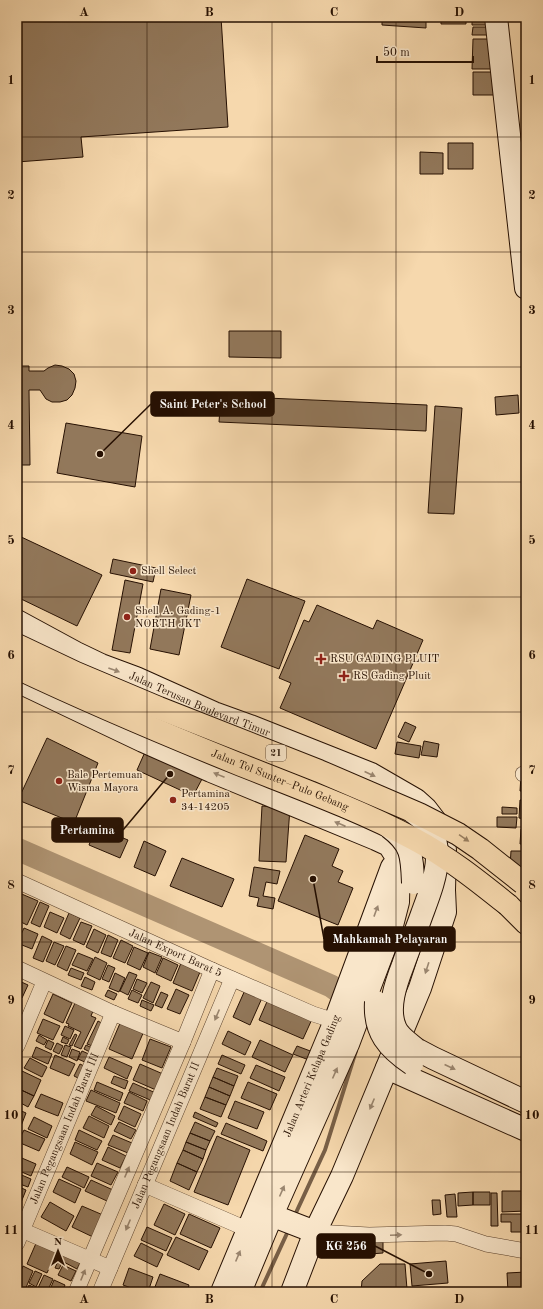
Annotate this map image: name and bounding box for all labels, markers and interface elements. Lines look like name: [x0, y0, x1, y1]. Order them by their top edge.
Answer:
text: A: [79, 6, 89, 19]
text: B: [204, 6, 214, 19]
text: C: [330, 6, 338, 19]
text: D: [454, 6, 464, 19]
scale bar: [377, 38, 473, 64]
text: 50 m: [383, 46, 410, 59]
text: 1: [7, 74, 15, 87]
text: 1: [528, 74, 536, 87]
text: 2: [7, 189, 15, 202]
text: 2: [528, 189, 536, 202]
text: 3: [7, 304, 15, 317]
text: 3: [528, 304, 536, 317]
callout: Saint Peter's School: [151, 392, 274, 416]
text: Saint Peter's School: [159, 399, 267, 411]
text: 4: [7, 419, 15, 432]
text: 4: [528, 419, 536, 432]
text: 5: [7, 534, 15, 547]
text: 5: [528, 534, 536, 547]
marker: Shell Select: [128, 566, 138, 576]
place label: Shell Select: [141, 566, 197, 577]
place label: Shell A. Gading-1 NORTH JKT: [135, 606, 221, 630]
marker: Shell A. Gading-1 NORTH JKT: [122, 612, 132, 622]
text: 6: [7, 649, 15, 662]
text: 6: [528, 649, 536, 662]
marker: RSU GADING PLUIT: [315, 653, 327, 665]
place label: RSU GADING PLUIT: [330, 654, 440, 665]
one-way arrow: [109, 667, 121, 673]
street label: Jalan Terusan Boulevard Timur: [127, 670, 272, 739]
marker: RS Gading Pluit: [338, 670, 350, 682]
place label: RS Gading Pluit: [353, 671, 431, 682]
road number: 21: [266, 745, 286, 761]
street label: Jalan Tol Sunter–Pulo Gebang: [209, 748, 350, 813]
text: 7: [7, 764, 15, 777]
text: 7: [528, 764, 536, 777]
place label: Bale Pertemuan Wisma Mayora: [67, 770, 143, 794]
one-way arrow: [213, 771, 225, 777]
one-way arrow: [364, 771, 376, 778]
marker: Bale Pertemuan Wisma Mayora: [54, 776, 64, 786]
place label: Pertamina 34-14205: [181, 789, 230, 813]
marker: Pertamina 34-14205: [168, 795, 178, 805]
callout: Pertamina: [52, 818, 123, 842]
one-way arrow: [333, 820, 345, 826]
text: Pertamina: [59, 825, 115, 837]
one-way arrow: [458, 834, 469, 842]
text: 8: [7, 879, 15, 892]
text: 8: [528, 879, 536, 892]
one-way arrow: [373, 905, 379, 917]
street label: Jalan Export Barat 5: [127, 927, 224, 979]
callout: Mahkamah Pelayaran: [324, 927, 455, 951]
text: Mahkamah Pelayaran: [333, 934, 448, 946]
one-way arrow: [424, 962, 430, 974]
text: 9: [7, 994, 15, 1007]
text: 9: [528, 994, 536, 1007]
one-way arrow: [214, 1009, 220, 1020]
street label: Jalan Arteri Kelapa Gading: [282, 1013, 342, 1139]
street label: Jalan Pegangsaan Indah Barat III: [28, 1052, 101, 1206]
street label: Jalan Pegangsaan Indah Barat II: [130, 1060, 202, 1210]
one-way arrow: [445, 1064, 456, 1070]
one-way arrow: [333, 1066, 339, 1078]
one-way arrow: [369, 1098, 375, 1109]
text: 10: [3, 1109, 19, 1122]
text: 10: [524, 1109, 540, 1122]
one-way arrow: [124, 1166, 130, 1177]
one-way arrow: [279, 1186, 285, 1197]
one-way arrow: [125, 1219, 132, 1231]
text: 11: [3, 1224, 19, 1237]
text: 11: [524, 1224, 540, 1237]
north arrow: [38, 1231, 78, 1271]
one-way arrow: [390, 1231, 402, 1238]
callout: KG 256: [317, 1234, 375, 1258]
text: N: [54, 1237, 63, 1248]
text: KG 256: [325, 1240, 367, 1253]
one-way arrow: [235, 1250, 241, 1262]
one-way arrow: [80, 1269, 86, 1281]
text: A: [79, 1293, 89, 1306]
text: B: [204, 1293, 214, 1306]
text: C: [330, 1293, 338, 1306]
text: D: [454, 1293, 464, 1306]

